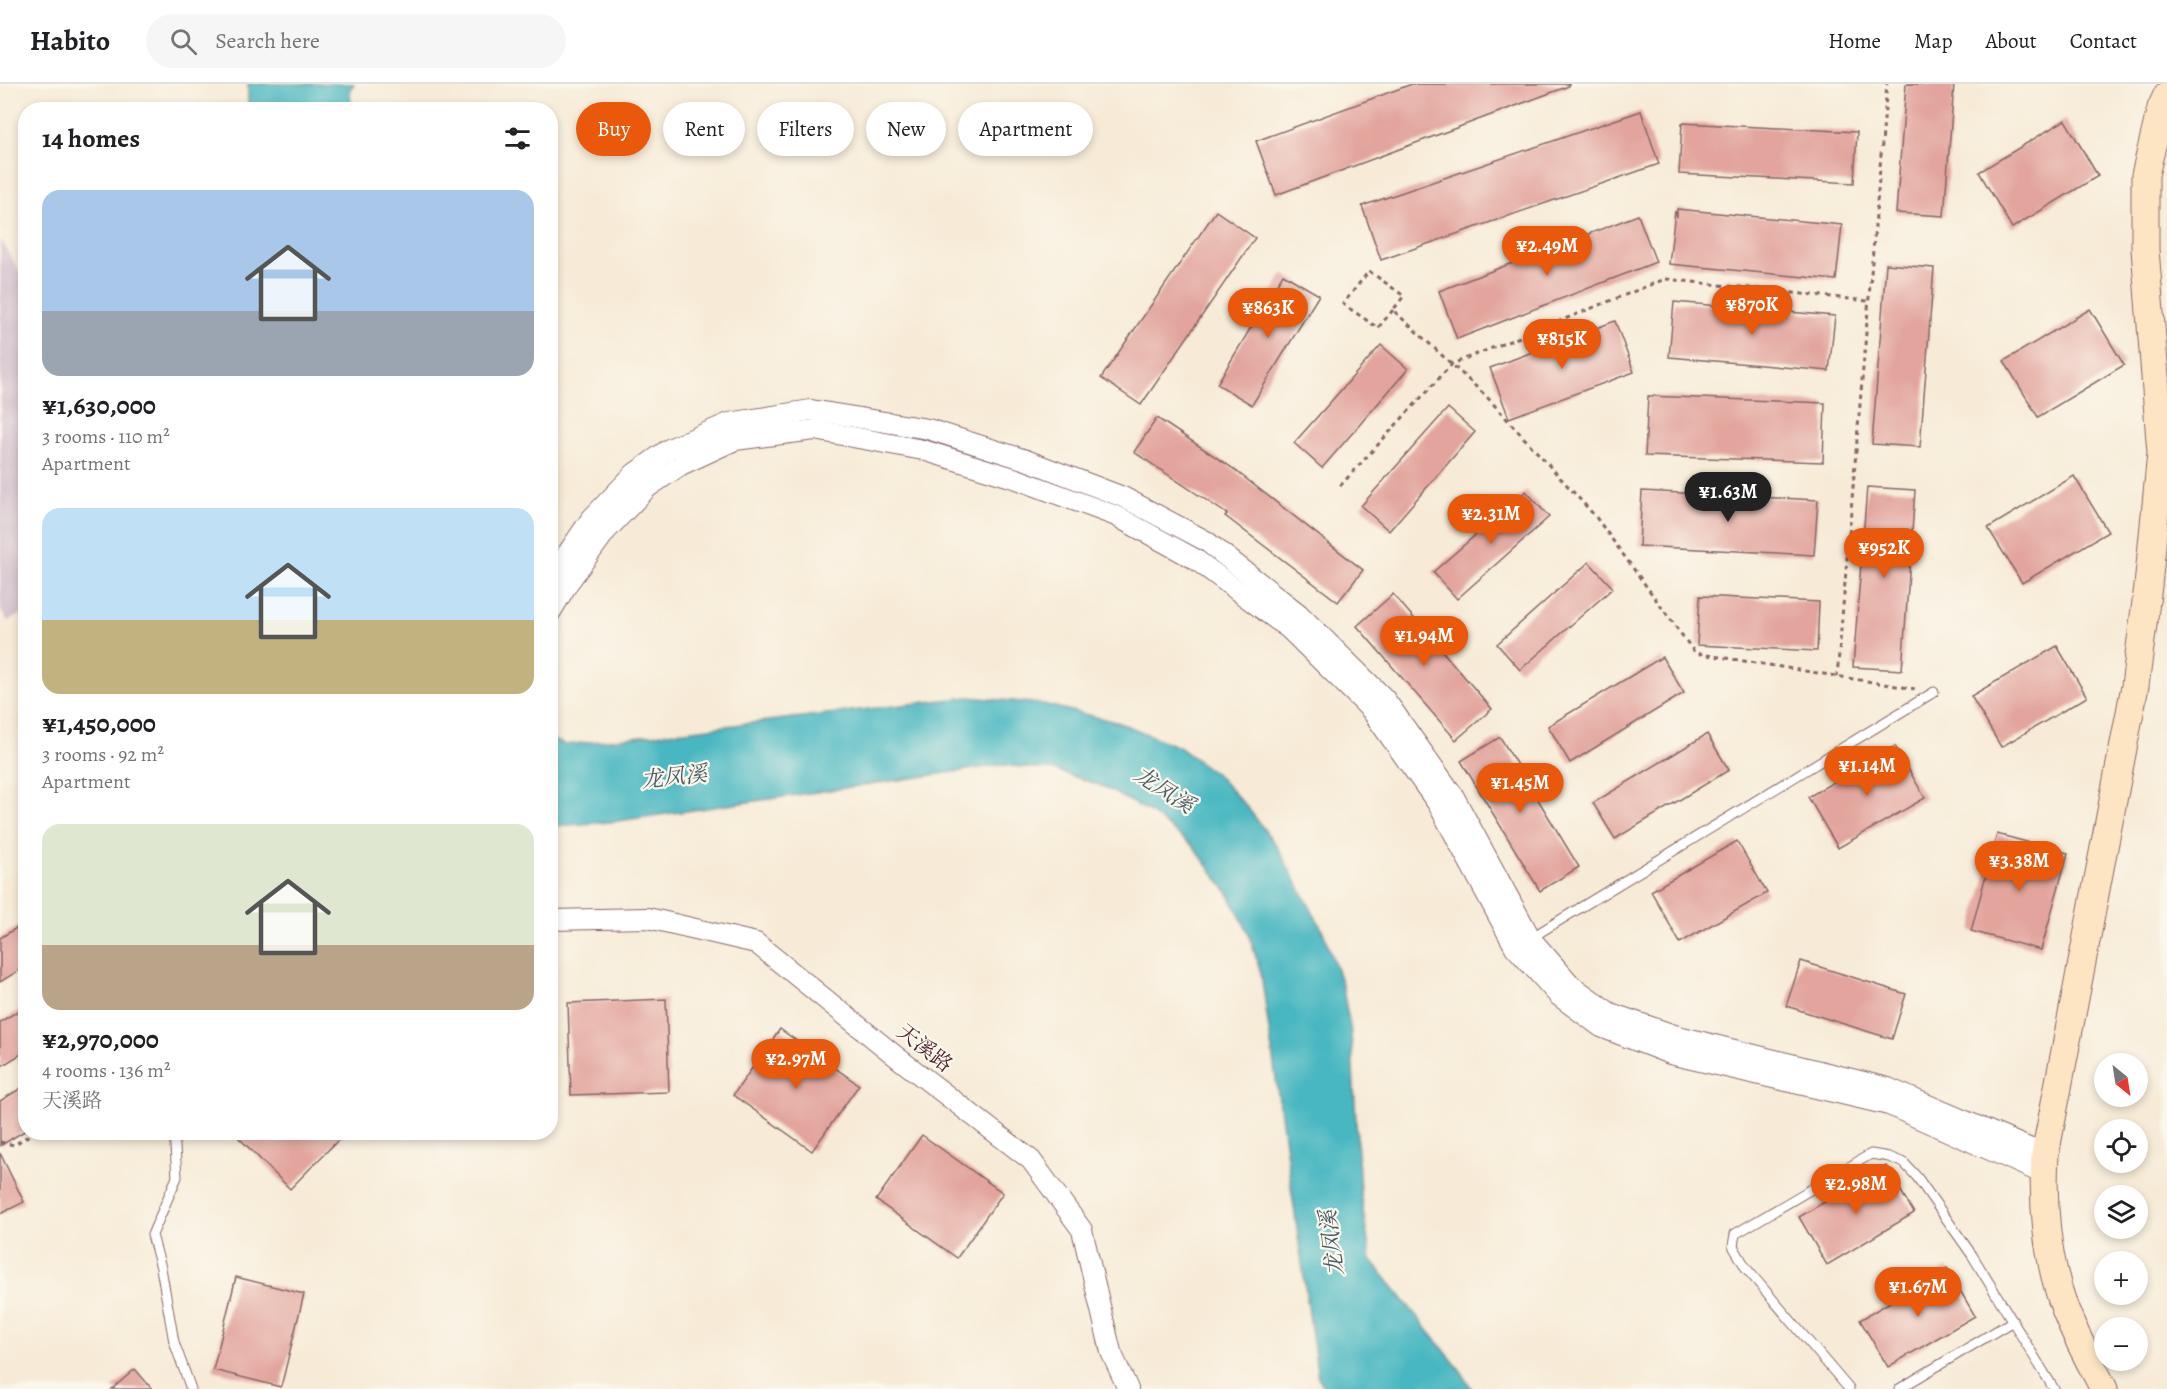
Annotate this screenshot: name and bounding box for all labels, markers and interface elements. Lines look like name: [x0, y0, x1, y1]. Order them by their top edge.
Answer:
search box: [146, 14, 566, 68]
text: Habito: [30, 22, 110, 60]
icon: search: [167, 25, 200, 58]
text: Search here: [215, 26, 320, 56]
text: Home: [1828, 27, 1881, 55]
text: Map: [1914, 27, 1952, 55]
text: About: [1985, 27, 2037, 55]
text: Contact: [2070, 27, 2137, 55]
chip: Buy: [576, 102, 651, 156]
chip: Rent: [663, 102, 745, 156]
chip: Filters: [757, 102, 854, 156]
chip: New: [866, 102, 946, 156]
chip: Apartment: [958, 102, 1093, 156]
text: 14 homes: [42, 121, 140, 156]
icon: filters: [501, 122, 534, 155]
pin: ¥2.49M: [1498, 226, 1596, 277]
icon: home: [234, 229, 342, 337]
text: ¥2.49M: [1516, 232, 1578, 259]
pin: ¥870K: [1710, 285, 1794, 336]
pin: ¥863K: [1226, 288, 1310, 339]
text: ¥870K: [1726, 291, 1778, 318]
text: ¥863K: [1242, 294, 1294, 321]
pin: ¥815K: [1520, 319, 1604, 370]
text: ¥815K: [1537, 325, 1587, 352]
text: ¥1,630,000: [42, 388, 156, 423]
text: 3 rooms · 110 m²: [42, 423, 170, 450]
text: Apartment: [42, 450, 131, 477]
pin: ¥1.63M: [1679, 472, 1777, 523]
text: ¥1.63M: [1699, 478, 1757, 505]
pin: ¥2.31M: [1442, 494, 1540, 545]
text: ¥2.31M: [1461, 500, 1521, 527]
pin: ¥952K: [1842, 528, 1926, 579]
text: ¥952K: [1858, 534, 1910, 561]
icon: home: [234, 547, 342, 655]
pin: ¥1.94M: [1375, 616, 1473, 667]
text: ¥1.94M: [1394, 622, 1454, 649]
text: ¥1,450,000: [42, 706, 156, 741]
text: 3 rooms · 92 m²: [42, 741, 164, 768]
pin: ¥1.14M: [1818, 746, 1916, 797]
text: ¥1.14M: [1838, 752, 1896, 779]
water label: 龙凤溪: [640, 758, 710, 795]
water label: 龙凤溪: [1128, 759, 1202, 822]
pin: ¥1.45M: [1471, 763, 1569, 814]
text: Apartment: [42, 768, 131, 795]
text: ¥1.45M: [1491, 769, 1549, 796]
pin: ¥3.38M: [1970, 841, 2068, 892]
text: ¥3.38M: [1989, 847, 2049, 874]
icon: home: [234, 863, 342, 971]
street label: 天溪路: [892, 1018, 958, 1078]
text: ¥2,970,000: [42, 1022, 159, 1057]
pin: ¥2.97M: [747, 1039, 845, 1090]
text: ¥2.97M: [765, 1045, 827, 1072]
north arrow: [2094, 1053, 2148, 1107]
map controls: [2094, 1053, 2148, 1371]
text: 4 rooms · 136 m²: [42, 1057, 171, 1084]
text: 天溪路: [42, 1087, 102, 1114]
button: locate: [2094, 1119, 2148, 1173]
pin: ¥2.98M: [1807, 1164, 1905, 1215]
text: ¥2.98M: [1825, 1170, 1887, 1197]
button: layers: [2094, 1185, 2148, 1239]
water label: 龙凤溪: [1313, 1206, 1351, 1278]
button: +: [2094, 1251, 2148, 1305]
pin: ¥1.67M: [1869, 1267, 1967, 1318]
text: ¥1.67M: [1889, 1273, 1947, 1300]
button: −: [2094, 1317, 2148, 1371]

